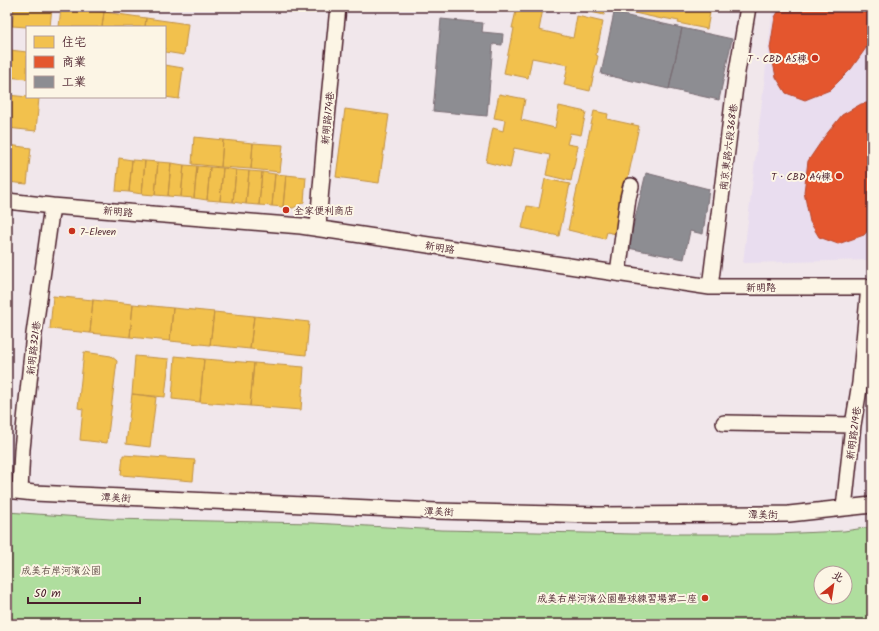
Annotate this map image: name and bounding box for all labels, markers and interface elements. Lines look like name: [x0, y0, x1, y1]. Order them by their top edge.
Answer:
legend: [26, 26, 166, 98]
text: 住宅: [62, 33, 86, 52]
place label: T．CBD A5棟: [747, 51, 807, 67]
text: 商業: [62, 53, 86, 72]
marker: T．CBD A5棟: [810, 53, 820, 63]
text: 工業: [62, 73, 86, 92]
street label: 新明路174巷: [317, 90, 339, 145]
street label: 南京東路六段368巷: [716, 102, 742, 191]
place label: T．CBD A4棟: [771, 169, 831, 185]
marker: T．CBD A4棟: [834, 171, 844, 181]
street label: 新明路: [102, 203, 134, 221]
place label: 全家便利商店: [294, 203, 354, 219]
marker: 全家便利商店: [281, 205, 291, 215]
place label: 7-Eleven: [80, 224, 116, 240]
marker: 7-Eleven: [67, 226, 77, 236]
street label: 新明路: [424, 238, 456, 258]
street label: 新明路: [746, 280, 776, 296]
street label: 新明路321巷: [23, 319, 45, 376]
street label: 新明路219巷: [842, 404, 866, 461]
street label: 潭美街: [101, 489, 131, 507]
street label: 潭美街: [424, 503, 454, 521]
street label: 潭美街: [748, 507, 778, 523]
park label: 成美右岸河濱公園: [21, 563, 101, 579]
north arrow: [813, 565, 853, 605]
text: 北: [828, 567, 847, 588]
scale bar: [28, 579, 140, 605]
text: 50 m: [34, 584, 61, 603]
place label: 成美右岸河濱公園壘球練習場第二座: [537, 591, 697, 607]
marker: 成美右岸河濱公園壘球練習場第二座: [700, 593, 710, 603]

